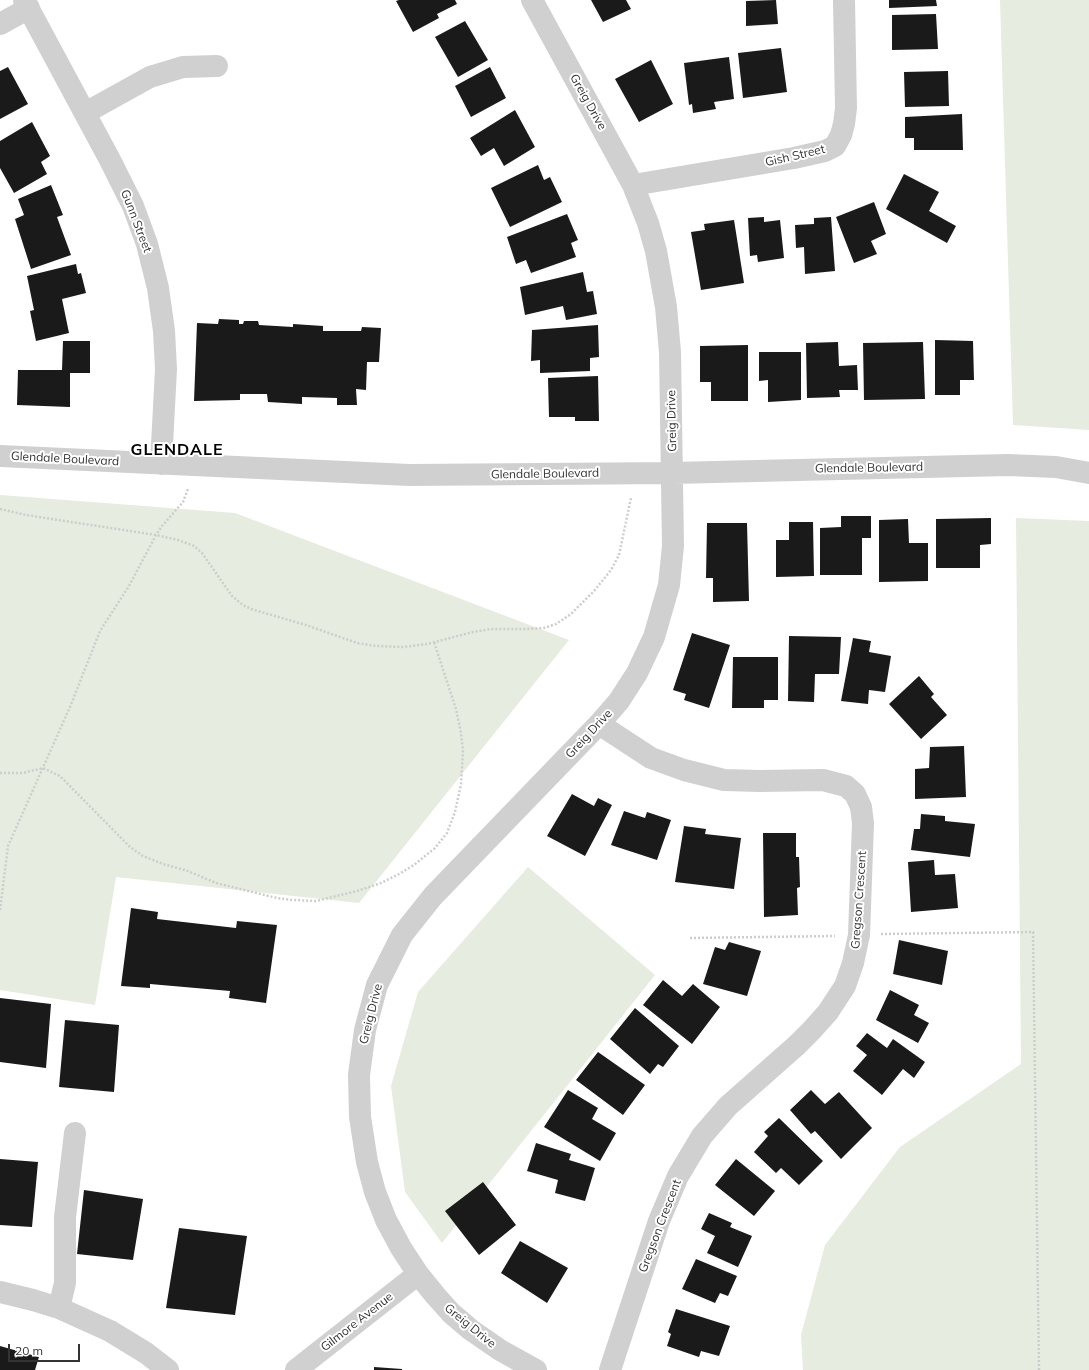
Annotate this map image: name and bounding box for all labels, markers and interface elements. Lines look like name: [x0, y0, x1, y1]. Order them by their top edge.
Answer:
street label: Greig Drive: [567, 71, 609, 133]
street label: Gish Street: [764, 142, 826, 170]
street label: Gunn Street: [117, 188, 155, 254]
street label: Greig Drive: [664, 390, 680, 452]
district label: GLENDALE: [131, 440, 223, 460]
street label: Glendale Boulevard: [11, 449, 119, 469]
street label: Glendale Boulevard: [815, 460, 923, 476]
street label: Glendale Boulevard: [491, 466, 599, 482]
street label: Greig Drive: [563, 706, 615, 762]
street label: Gregson Crescent: [848, 850, 870, 950]
street label: Greig Drive: [357, 982, 385, 1046]
street label: Gregson Crescent: [636, 1178, 684, 1274]
street label: Gilmore Avenue: [318, 1289, 396, 1355]
street label: Greig Drive: [441, 1301, 499, 1351]
scale bar: [10, 1336, 82, 1362]
text: 20 m: [15, 1343, 43, 1358]

